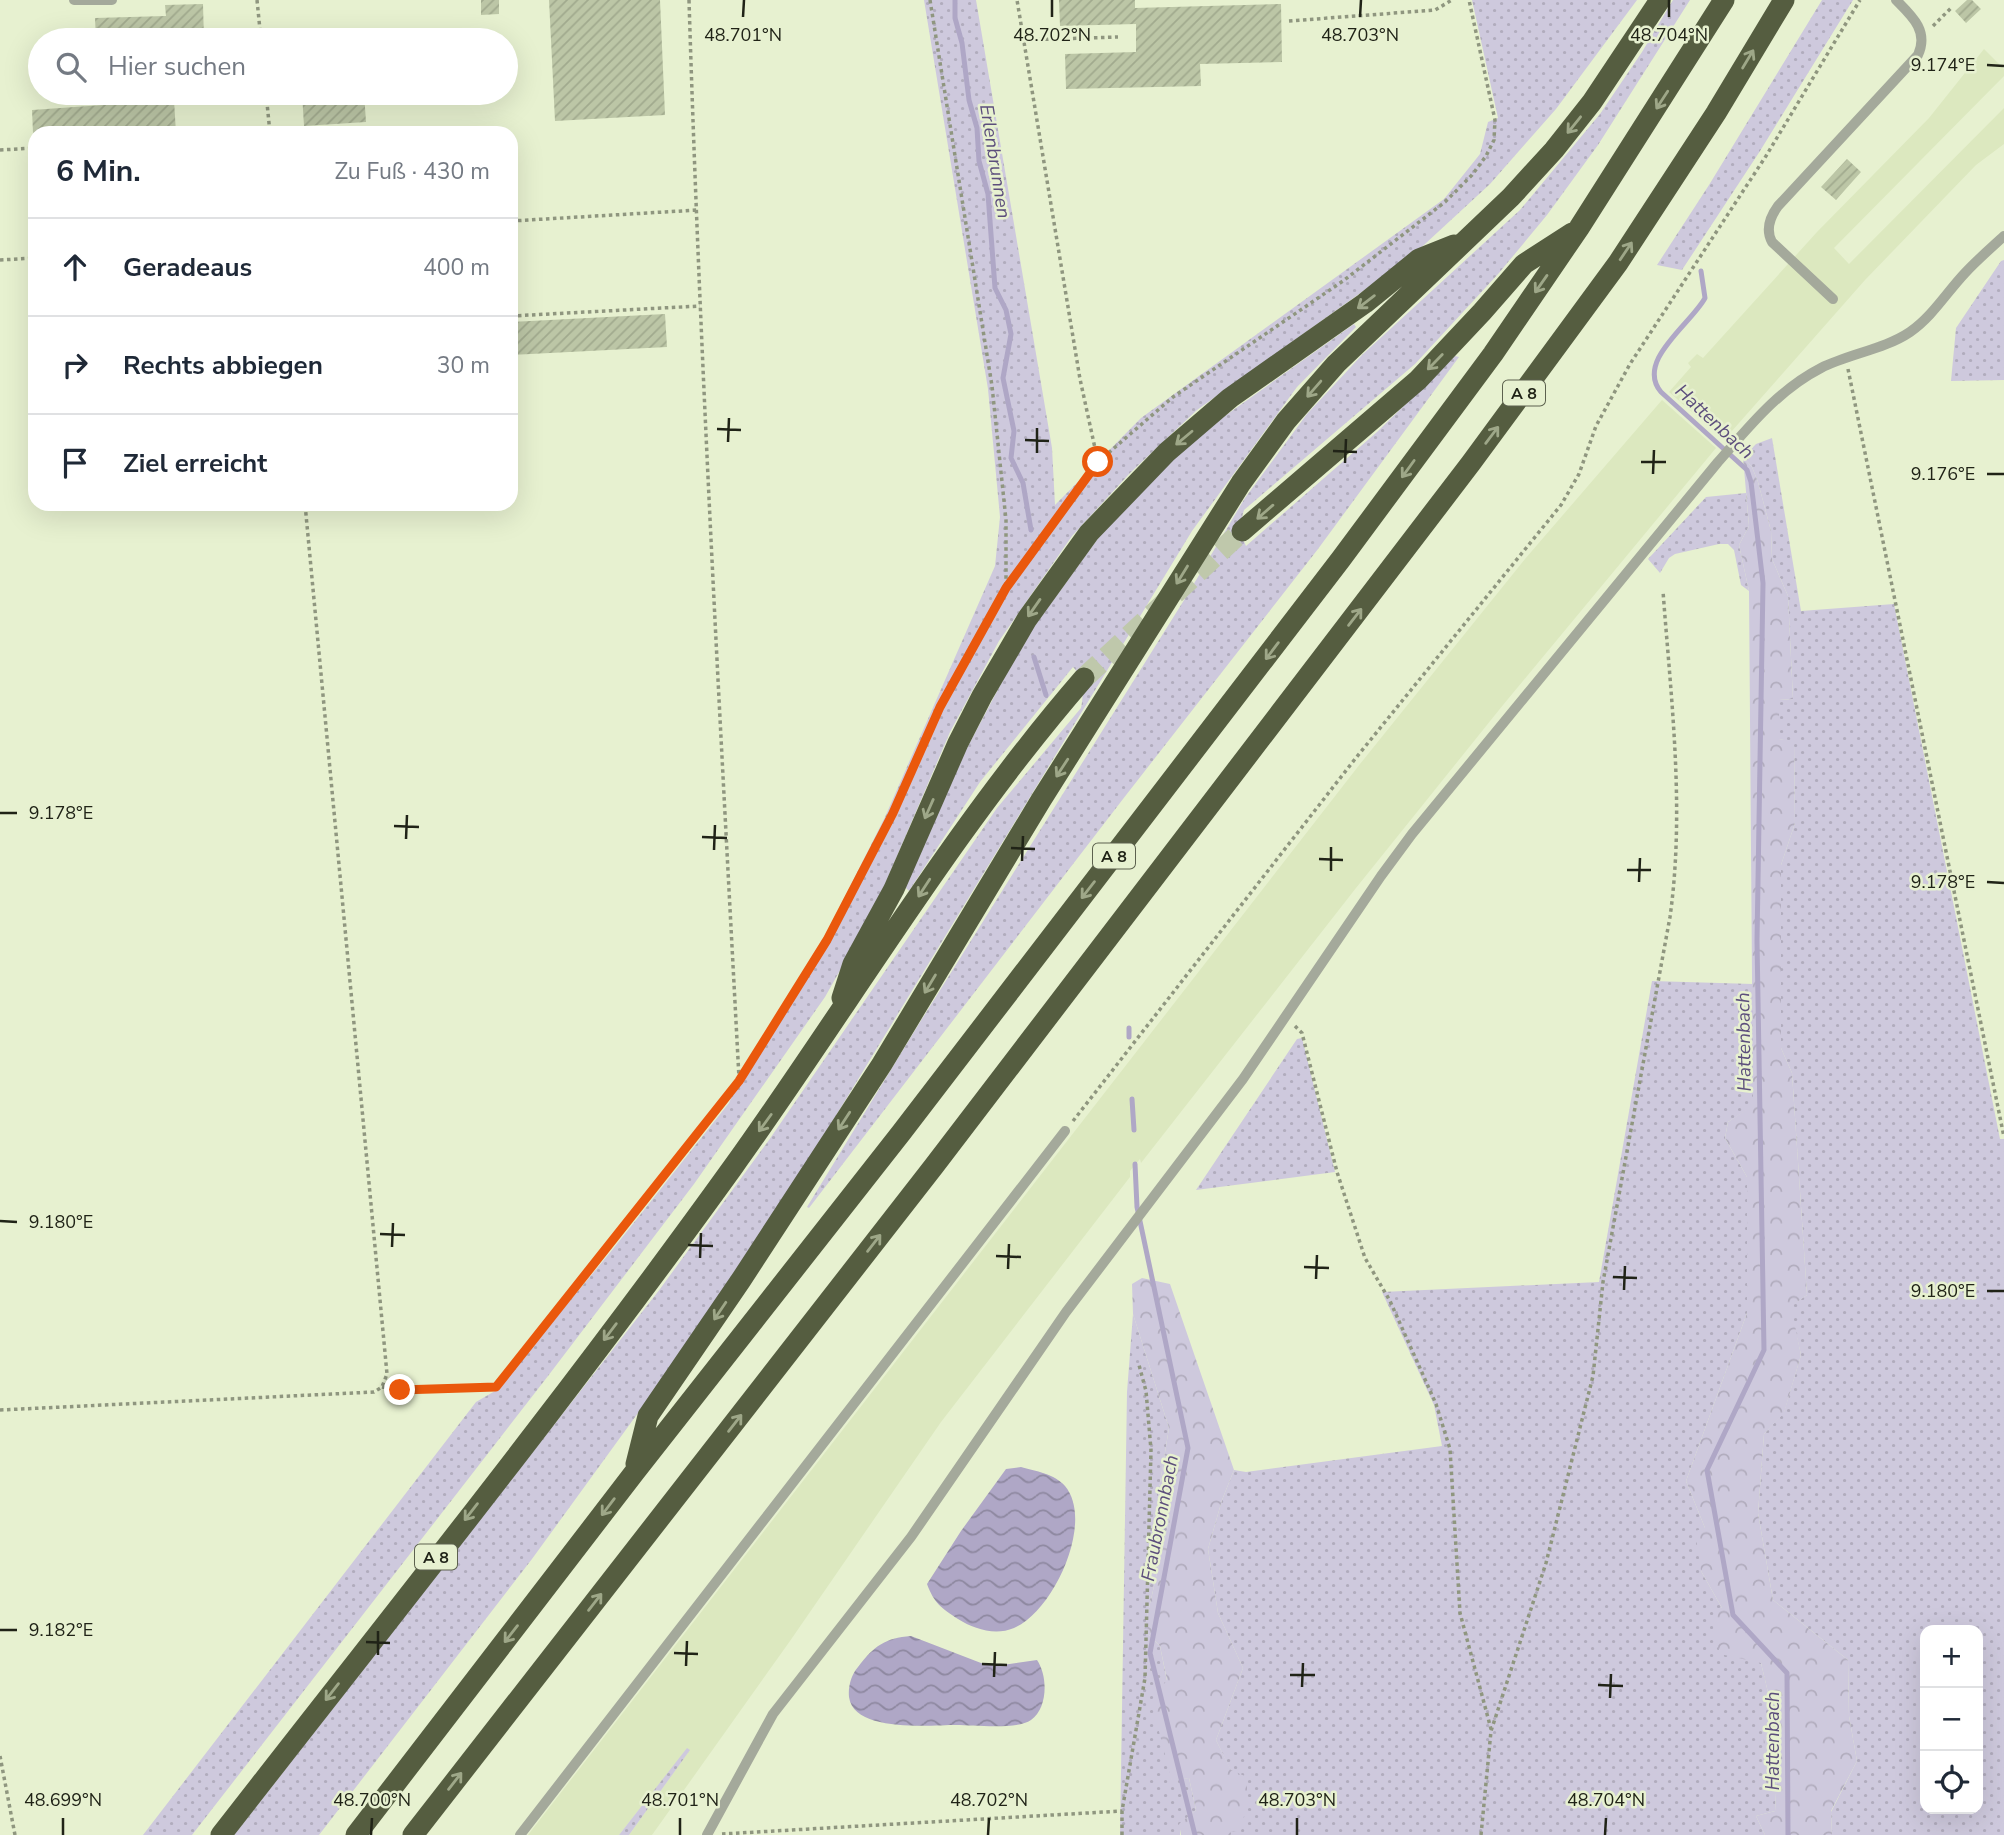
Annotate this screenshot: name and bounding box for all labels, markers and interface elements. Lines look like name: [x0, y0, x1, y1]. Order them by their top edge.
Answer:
text: 48.701°N: [704, 23, 782, 47]
text: 48.702°N: [1013, 23, 1091, 47]
text: 48.703°N: [1321, 23, 1399, 47]
text: 48.704°N: [1630, 23, 1708, 47]
search box: [28, 28, 518, 105]
icon: search: [52, 48, 90, 86]
text: Hier suchen: [108, 49, 246, 84]
one-way arrow: [1742, 50, 1756, 70]
text: 9.174°E: [1911, 53, 1975, 77]
one-way arrow: [1655, 90, 1670, 109]
water label: Erlenbrunnen: [973, 102, 1017, 220]
one-way arrow: [1566, 115, 1582, 133]
text: 6 Min.: [56, 151, 141, 192]
text: Zu Fuß · 430 m: [334, 156, 490, 187]
one-way arrow: [1619, 242, 1633, 261]
icon: ahead: [56, 248, 94, 286]
text: Geradeaus: [123, 250, 252, 285]
text: 400 m: [423, 252, 490, 283]
one-way arrow: [1534, 274, 1548, 293]
one-way arrow: [1357, 294, 1376, 309]
icon: right: [56, 346, 94, 384]
text: Rechts abbiegen: [123, 348, 323, 383]
text: 30 m: [437, 350, 490, 381]
one-way arrow: [1427, 353, 1444, 370]
water label: Hattenbach: [1669, 378, 1759, 465]
one-way arrow: [1306, 380, 1322, 398]
road number: A 8: [1503, 380, 1545, 406]
one-way arrow: [1485, 426, 1499, 445]
one-way arrow: [1175, 430, 1193, 446]
icon: arrive: [56, 444, 94, 482]
text: Ziel erreicht: [123, 446, 267, 481]
route start: [1082, 446, 1113, 477]
one-way arrow: [1401, 459, 1415, 478]
text: 9.176°E: [1911, 462, 1975, 486]
one-way arrow: [1256, 504, 1274, 520]
one-way arrow: [1175, 564, 1189, 584]
one-way arrow: [1027, 598, 1041, 617]
one-way arrow: [1348, 608, 1363, 627]
one-way arrow: [1264, 642, 1279, 660]
one-way arrow: [1055, 757, 1069, 777]
one-way arrow: [922, 798, 935, 819]
text: 9.178°E: [29, 801, 93, 825]
road number: A 8: [1093, 844, 1135, 869]
text: 9.178°E: [1911, 870, 1975, 894]
one-way arrow: [916, 878, 930, 898]
one-way arrow: [1080, 880, 1095, 898]
one-way arrow: [923, 974, 938, 993]
water label: Hattenbach: [1730, 992, 1758, 1092]
one-way arrow: [837, 1111, 852, 1130]
one-way arrow: [758, 1113, 772, 1132]
text: 9.180°E: [29, 1210, 93, 1234]
one-way arrow: [867, 1234, 882, 1253]
text: 9.180°E: [1911, 1279, 1975, 1303]
one-way arrow: [713, 1301, 727, 1320]
one-way arrow: [603, 1322, 618, 1341]
route end: [384, 1374, 415, 1405]
one-way arrow: [728, 1414, 743, 1433]
water label: Fraubronnbach: [1135, 1453, 1185, 1584]
one-way arrow: [601, 1497, 616, 1516]
one-way arrow: [464, 1503, 479, 1521]
road number: A 8: [415, 1544, 457, 1569]
one-way arrow: [588, 1594, 603, 1612]
text: 9.182°E: [29, 1618, 93, 1642]
one-way arrow: [503, 1625, 518, 1643]
map controls: [1920, 1625, 1983, 1814]
button: +: [1920, 1625, 1983, 1688]
one-way arrow: [324, 1682, 339, 1701]
button: −: [1920, 1688, 1983, 1751]
water label: Hattenbach: [1760, 1691, 1786, 1791]
button: locate: [1920, 1751, 1983, 1814]
one-way arrow: [447, 1772, 462, 1791]
text: 48.699°N: [24, 1788, 102, 1812]
text: 48.700°N: [333, 1788, 411, 1812]
text: 48.701°N: [641, 1788, 719, 1812]
text: 48.702°N: [950, 1788, 1028, 1812]
text: 48.703°N: [1258, 1788, 1336, 1812]
text: 48.704°N: [1567, 1788, 1645, 1812]

